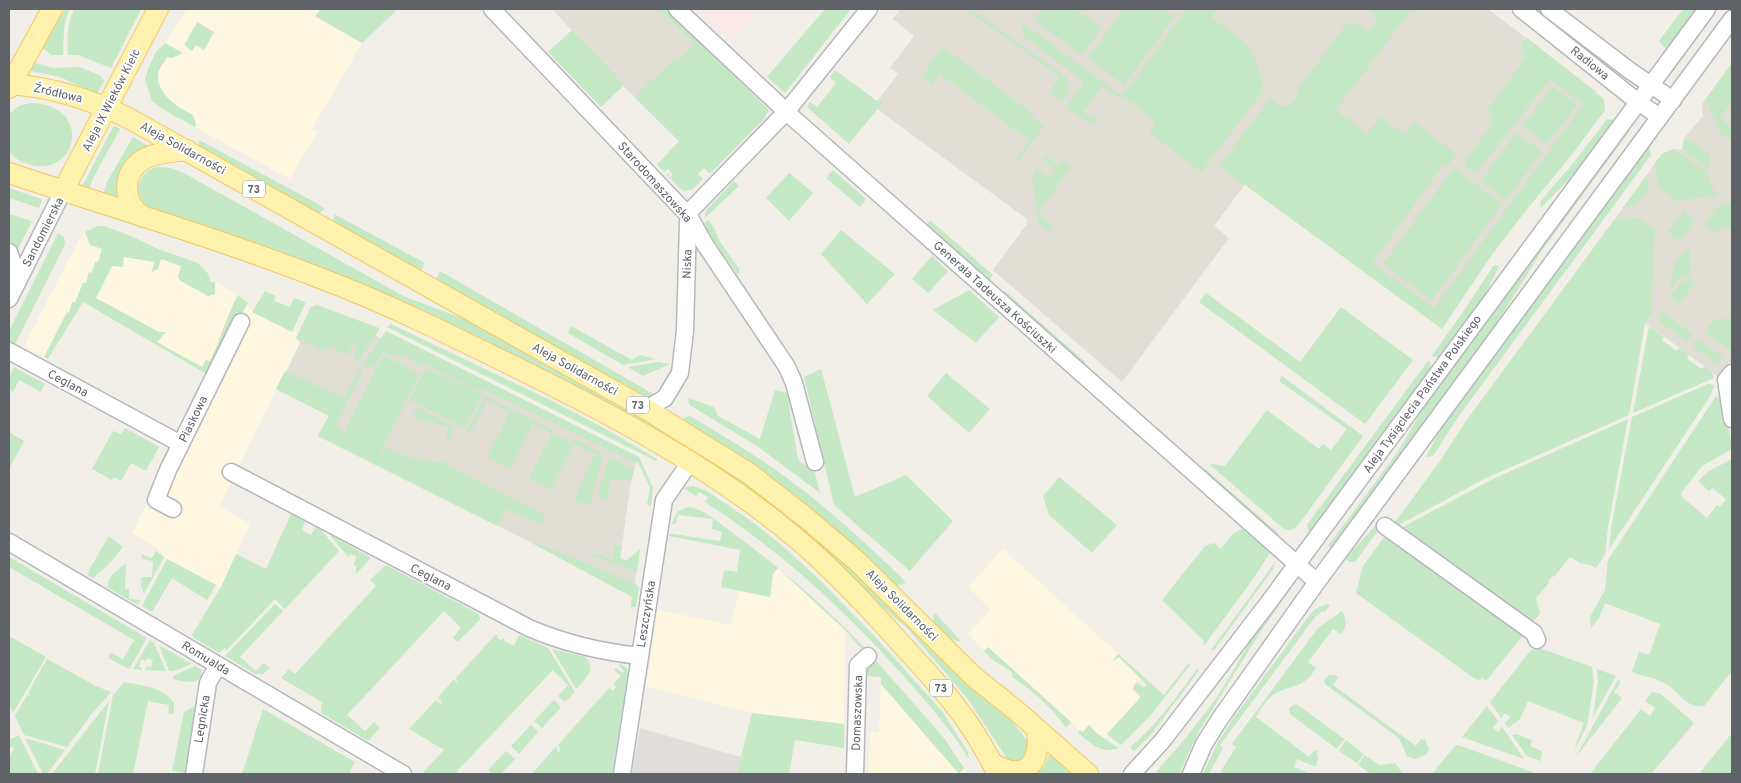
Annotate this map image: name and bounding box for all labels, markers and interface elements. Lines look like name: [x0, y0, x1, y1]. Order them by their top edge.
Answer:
street label: Radiowa: [1567, 43, 1612, 84]
street label: Aleja IX Wieków Kielc: [79, 46, 145, 155]
street label: Źródłowa: [32, 81, 84, 107]
street label: Aleja Solidarności: [137, 119, 228, 179]
street label: Starodomaszowska: [614, 139, 695, 227]
road number: 73: [243, 180, 265, 198]
street label: Sandomierska: [19, 195, 68, 270]
street label: Generała Tadeusza Kościuszki: [929, 238, 1059, 358]
street label: Niska: [679, 249, 697, 279]
street label: Aleja Tysiąclecia Państwa Polskiego: [1360, 312, 1486, 477]
street label: Aleja Solidarności: [529, 340, 620, 400]
street label: Ceglana: [44, 366, 91, 401]
street label: Piaskowa: [176, 393, 212, 445]
road number: 73: [627, 396, 649, 414]
street label: Ceglana: [407, 561, 454, 595]
street label: Aleja Solidarności: [862, 566, 941, 645]
street label: Leszczyńska: [634, 580, 660, 649]
street label: Romualda: [178, 638, 233, 680]
street label: Domaszowska: [849, 675, 867, 751]
road number: 73: [930, 680, 952, 696]
street label: Legnicka: [191, 694, 215, 744]

